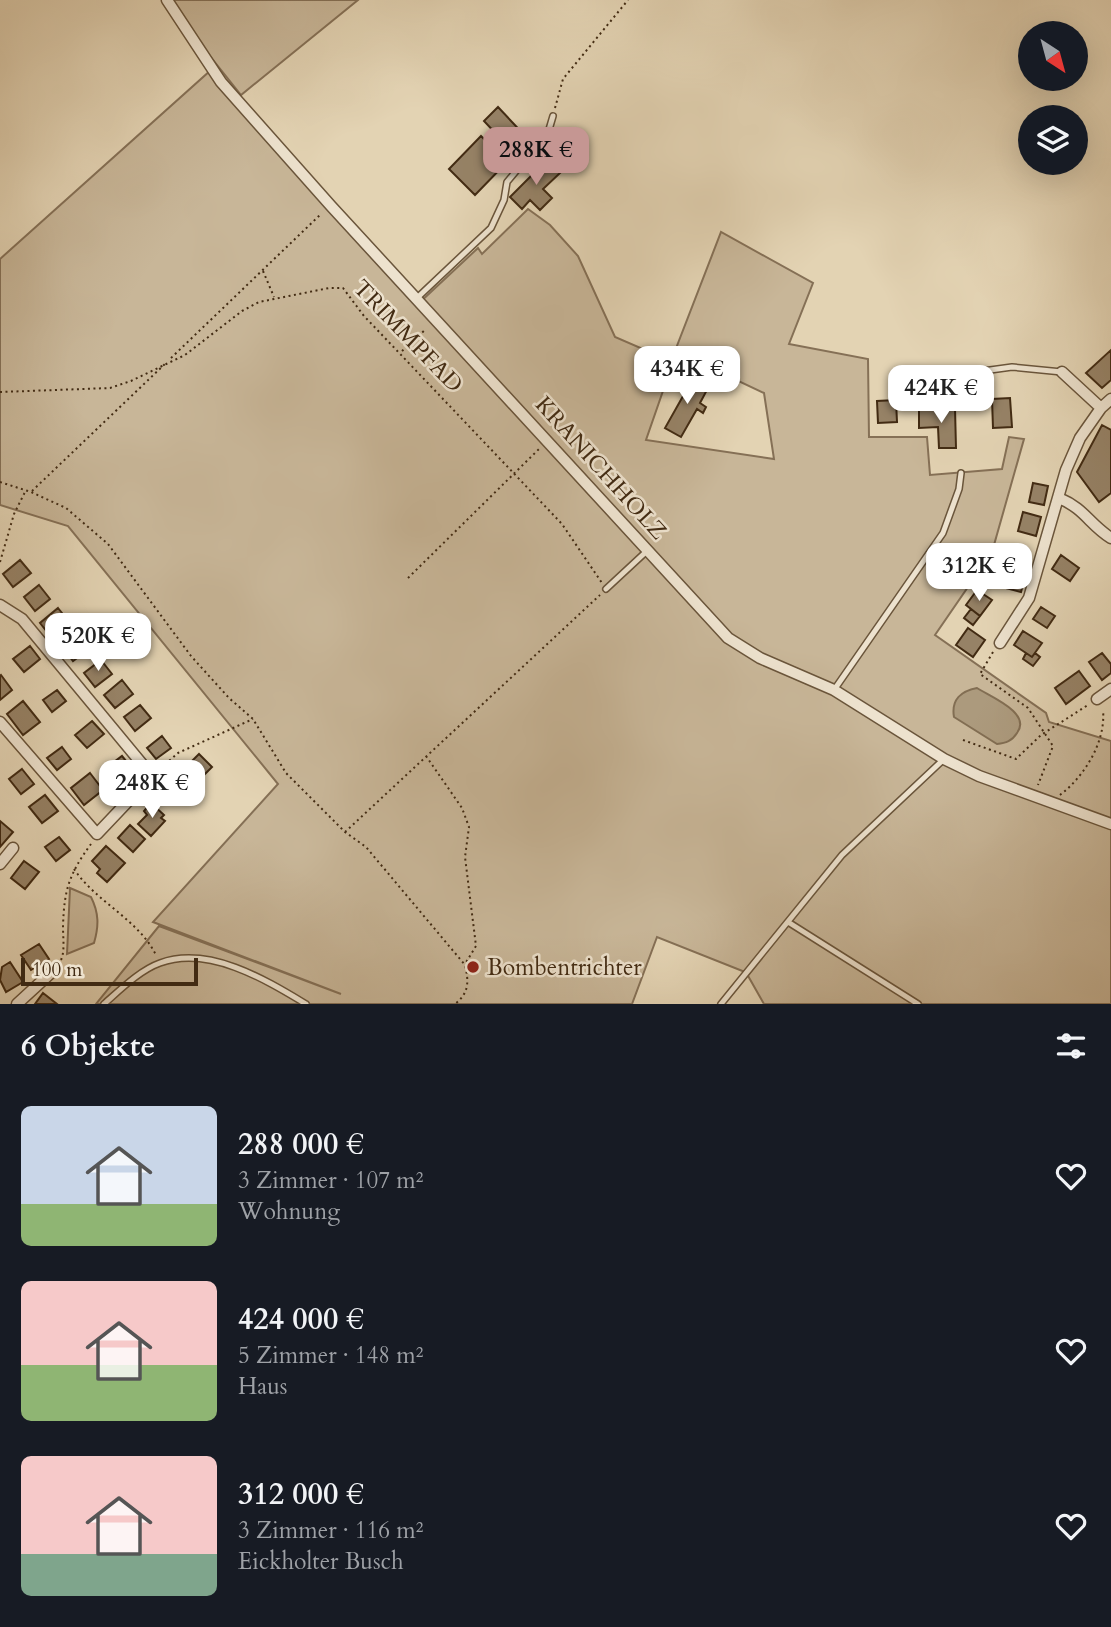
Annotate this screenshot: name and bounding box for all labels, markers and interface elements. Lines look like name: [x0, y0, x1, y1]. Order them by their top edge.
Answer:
north arrow: [1018, 21, 1088, 91]
map controls: [1018, 21, 1088, 175]
button: layers: [1018, 105, 1088, 175]
pin: 288K €: [479, 128, 593, 187]
text: 288K €: [499, 134, 573, 165]
street label: TRIMMPFAD: [346, 273, 470, 399]
pin: 434K €: [630, 346, 744, 406]
text: 434K €: [650, 353, 724, 384]
pin: 424K €: [884, 366, 998, 425]
text: 424K €: [904, 372, 978, 403]
street label: KRANICHHOLZ: [528, 390, 674, 546]
pin: 312K €: [922, 544, 1036, 603]
text: 312K €: [942, 550, 1016, 581]
pin: 520K €: [41, 614, 155, 673]
text: 520K €: [61, 620, 135, 651]
pin: 248K €: [95, 760, 209, 820]
text: 248K €: [115, 767, 189, 798]
place label: Bombentrichter: [487, 952, 642, 983]
scale bar: [21, 955, 198, 987]
text: 100 m: [32, 957, 82, 983]
marker: Bombentrichter: [465, 959, 481, 975]
text: 6 Objekte: [21, 1026, 155, 1067]
icon: filters: [1052, 1027, 1090, 1065]
text: 288 000 €: [238, 1124, 364, 1165]
icon: home: [77, 1134, 161, 1218]
icon: heart: [1052, 1157, 1090, 1195]
text: 3 Zimmer · 107 m²: [238, 1165, 423, 1196]
text: Wohnung: [238, 1196, 340, 1227]
text: 424 000 €: [238, 1299, 364, 1340]
icon: home: [77, 1309, 161, 1393]
icon: heart: [1052, 1332, 1090, 1370]
text: 5 Zimmer · 148 m²: [238, 1340, 423, 1371]
text: Haus: [238, 1371, 287, 1402]
text: 312 000 €: [238, 1474, 364, 1515]
icon: home: [77, 1484, 161, 1568]
icon: heart: [1052, 1507, 1090, 1545]
text: 3 Zimmer · 116 m²: [238, 1515, 423, 1546]
text: Eickholter Busch: [238, 1546, 404, 1577]

